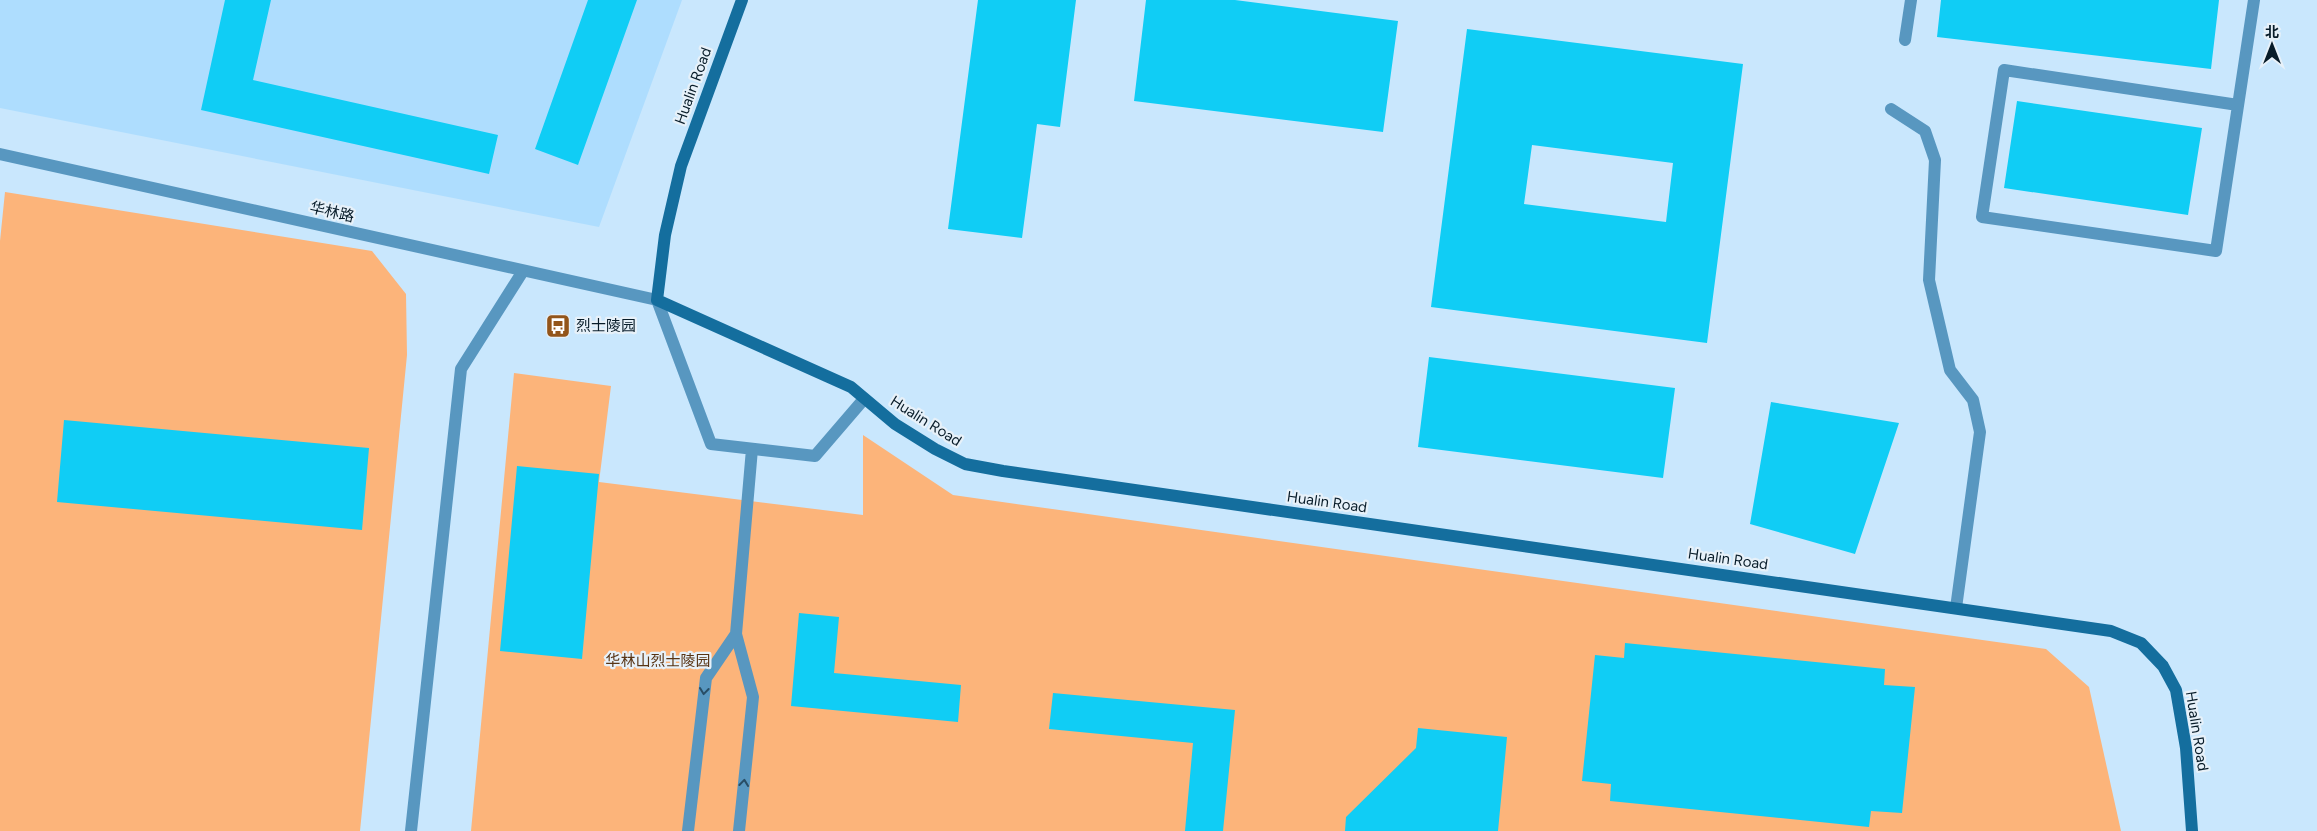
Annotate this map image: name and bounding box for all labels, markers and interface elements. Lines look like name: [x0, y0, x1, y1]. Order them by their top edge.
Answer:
north arrow: [2247, 20, 2297, 70]
text: 北: [2265, 24, 2279, 41]
street label: Hualin Road: [671, 45, 715, 127]
street label: 华林路: [308, 198, 356, 226]
bus stop icon: 烈士陵园: [545, 313, 571, 339]
place label: 烈士陵园: [576, 317, 636, 335]
street label: Hualin Road: [887, 392, 965, 450]
street label: Hualin Road: [1286, 487, 1368, 517]
street label: Hualin Road: [1687, 544, 1769, 574]
park label: 华林山烈士陵园: [605, 652, 711, 670]
one-way arrow: [699, 687, 710, 695]
street label: Hualin Road: [2182, 690, 2212, 772]
one-way arrow: [738, 778, 749, 786]

